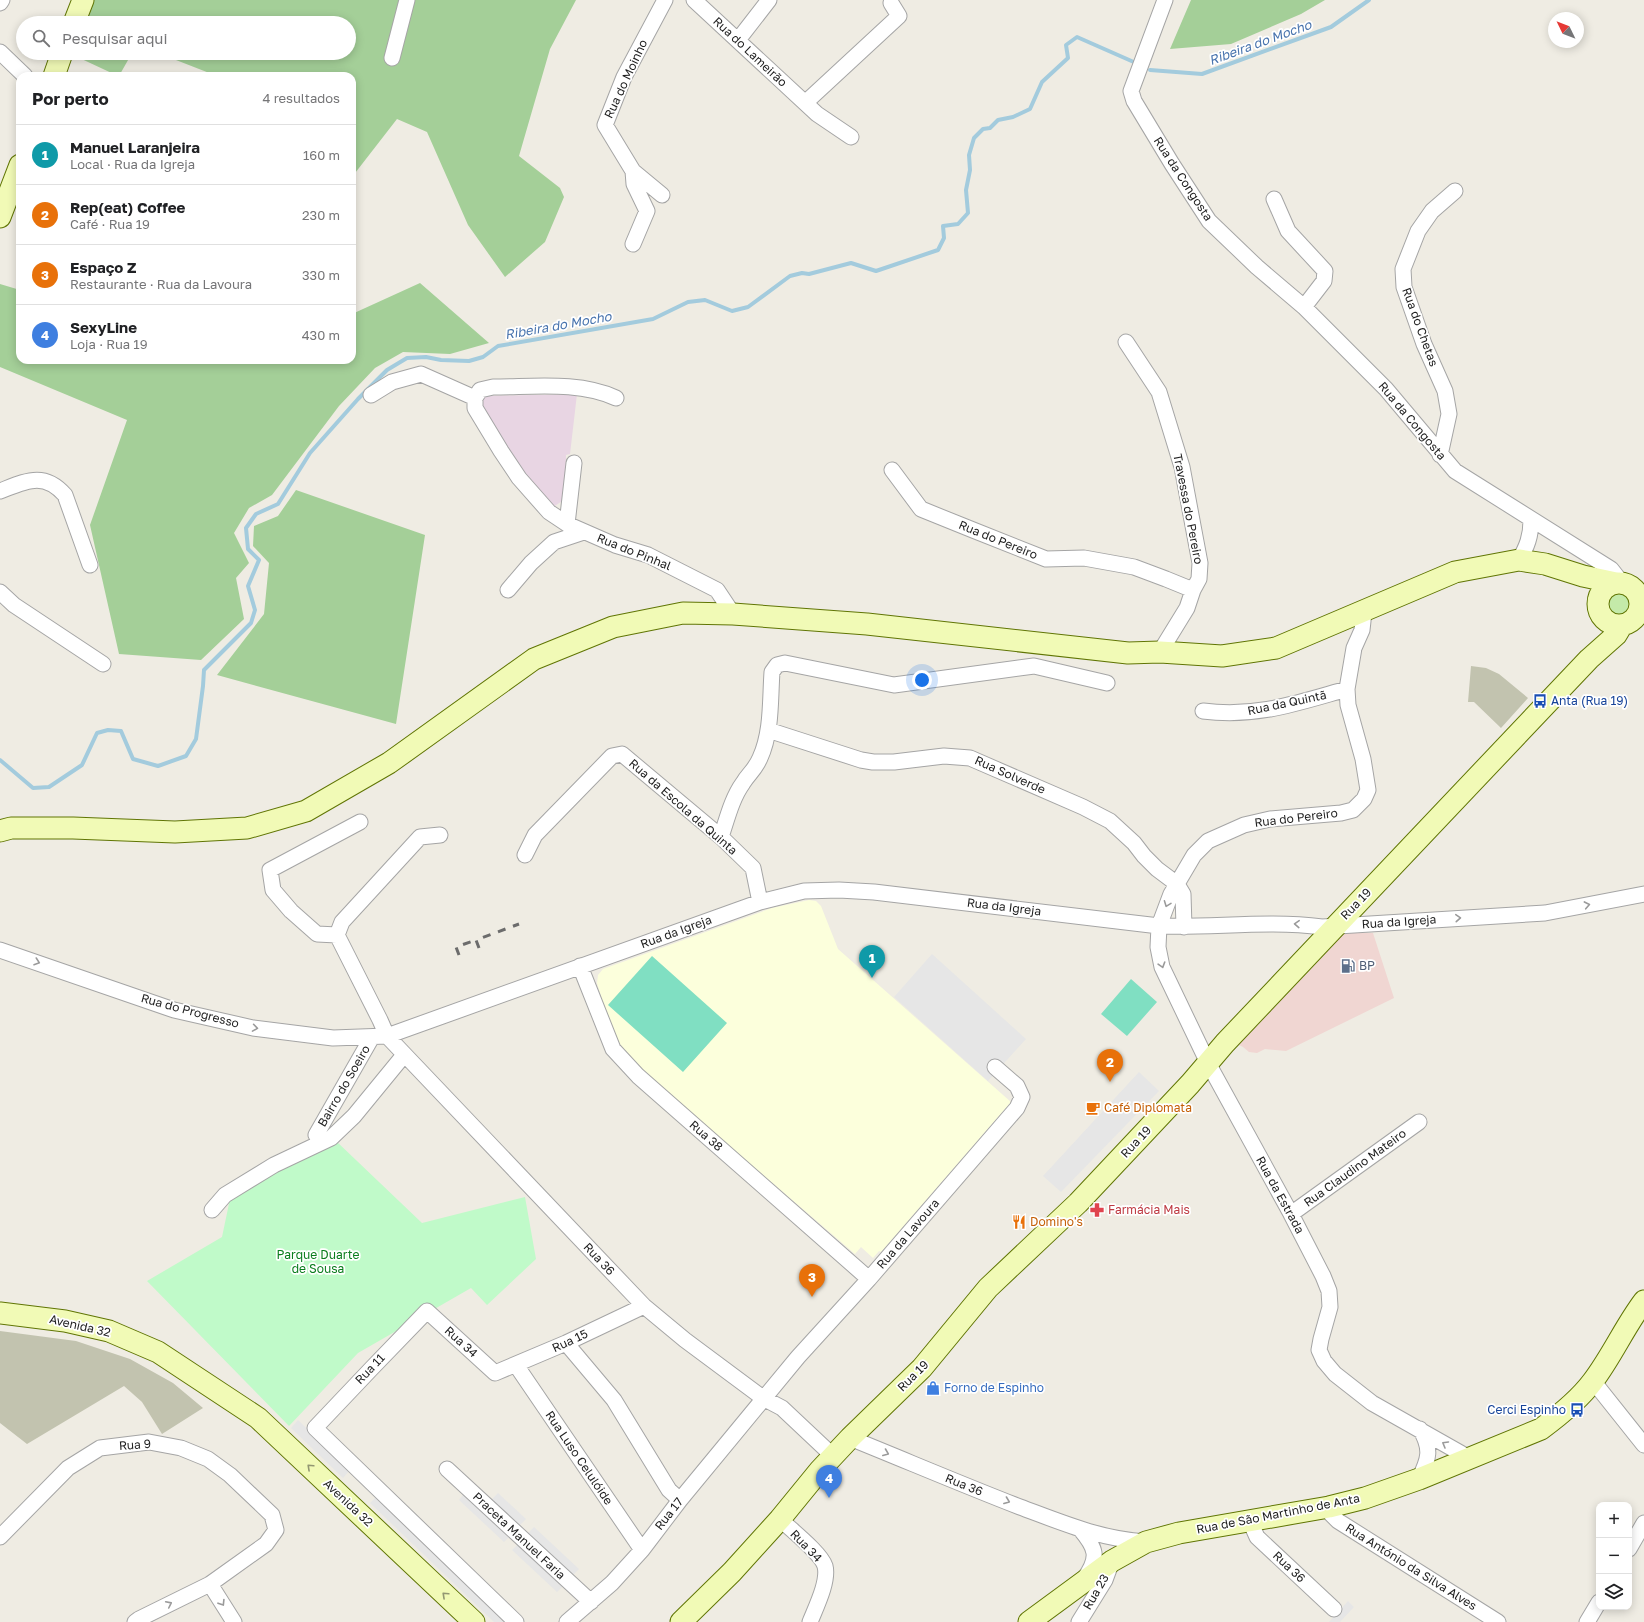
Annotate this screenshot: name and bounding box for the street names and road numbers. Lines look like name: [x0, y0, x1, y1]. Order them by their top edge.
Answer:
street label: Rua do Lameirão: [710, 14, 790, 90]
street label: Rua do Moinho: [601, 37, 650, 121]
street label: Rua da Congosta: [1151, 134, 1216, 224]
street label: Rua do Chetas: [1399, 285, 1442, 368]
street label: Rua da Congosta: [1375, 379, 1449, 463]
street label: Travessa do Pereiro: [1170, 452, 1207, 565]
street label: Rua do Pereiro: [957, 517, 1040, 562]
street label: Rua do Pinhal: [595, 530, 674, 573]
street label: Rua da Quintã: [1246, 687, 1328, 718]
street label: Rua Solverde: [973, 752, 1048, 797]
street label: Rua da Escola da Quinta: [626, 756, 741, 858]
street label: Rua do Pereiro: [1253, 805, 1338, 830]
street label: Rua 19: [1337, 885, 1374, 923]
street label: Rua da Igreja: [966, 895, 1042, 919]
street label: Rua da Igreja: [1361, 911, 1437, 932]
street label: Rua da Igreja: [638, 912, 714, 951]
street label: Rua do Progresso: [139, 990, 241, 1031]
street label: Bairro do Soeiro: [314, 1042, 373, 1129]
street label: Rua 38: [687, 1117, 726, 1154]
street label: Rua 19: [1117, 1123, 1154, 1161]
street label: Rua Claudino Mateiro: [1301, 1125, 1409, 1210]
street label: Rua da Estrada: [1253, 1153, 1308, 1236]
street label: Rua da Lavoura: [873, 1196, 942, 1272]
street label: Rua 36: [580, 1239, 618, 1278]
street label: Avenida 32: [48, 1311, 112, 1340]
street label: Rua 34: [442, 1323, 481, 1360]
street label: Rua 15: [550, 1326, 590, 1355]
street label: Rua 11: [352, 1350, 388, 1387]
street label: Rua 19: [894, 1357, 931, 1394]
street label: Rua Luso Celulóide: [542, 1408, 616, 1508]
street label: Rua 9: [118, 1436, 152, 1453]
street label: Rua 36: [943, 1470, 985, 1499]
street label: Avenida 32: [320, 1476, 376, 1529]
street label: Praceta Manuel Faria: [470, 1489, 569, 1582]
street label: Rua de São Martinho de Anta: [1195, 1490, 1361, 1537]
street label: Rua 17: [651, 1494, 686, 1533]
street label: Rua António da Silva Alves: [1343, 1520, 1480, 1613]
street label: Rua 34: [787, 1526, 825, 1565]
street label: Rua 36: [1270, 1548, 1309, 1586]
street label: Rua 23: [1079, 1571, 1112, 1612]

